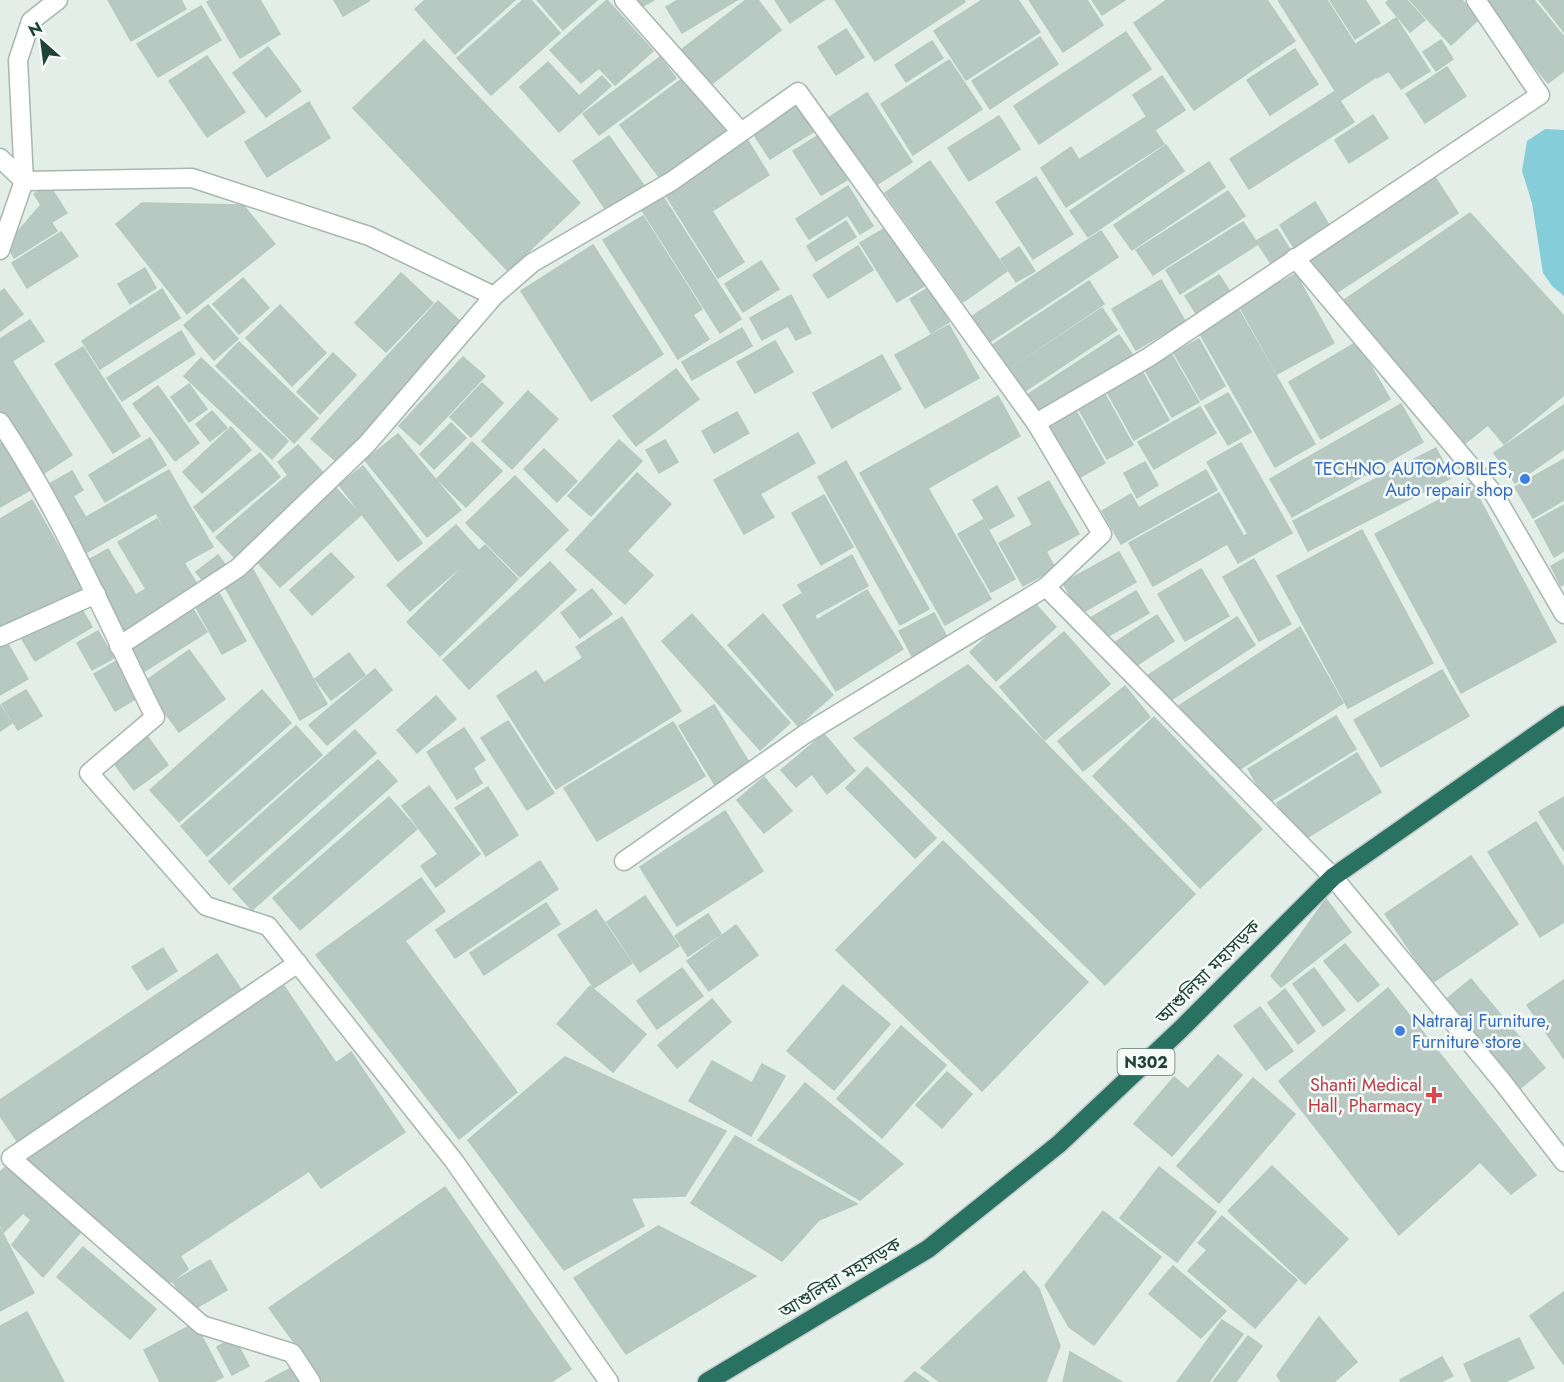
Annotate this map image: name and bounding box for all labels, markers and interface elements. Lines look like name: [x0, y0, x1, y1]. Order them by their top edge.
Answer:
north arrow: [12, 12, 72, 72]
text: N: [24, 16, 46, 42]
place label: TECHNO AUTOMOBILES, Auto repair shop: [1314, 456, 1513, 503]
marker: TECHNO AUTOMOBILES, Auto repair shop: [1518, 472, 1532, 486]
street label: আশুলিয়া মহাসড়ক: [1149, 914, 1266, 1031]
place label: Natraraj Furniture, Furniture store: [1412, 1008, 1550, 1055]
marker: Natraraj Furniture, Furniture store: [1393, 1024, 1407, 1038]
road number: N302: [1118, 1049, 1174, 1075]
place label: Shanti Medical Hall, Pharmacy: [1308, 1072, 1422, 1119]
marker: Shanti Medical Hall, Pharmacy: [1427, 1088, 1441, 1102]
street label: আশুলিয়া মহাসড়ক: [773, 1231, 906, 1325]

